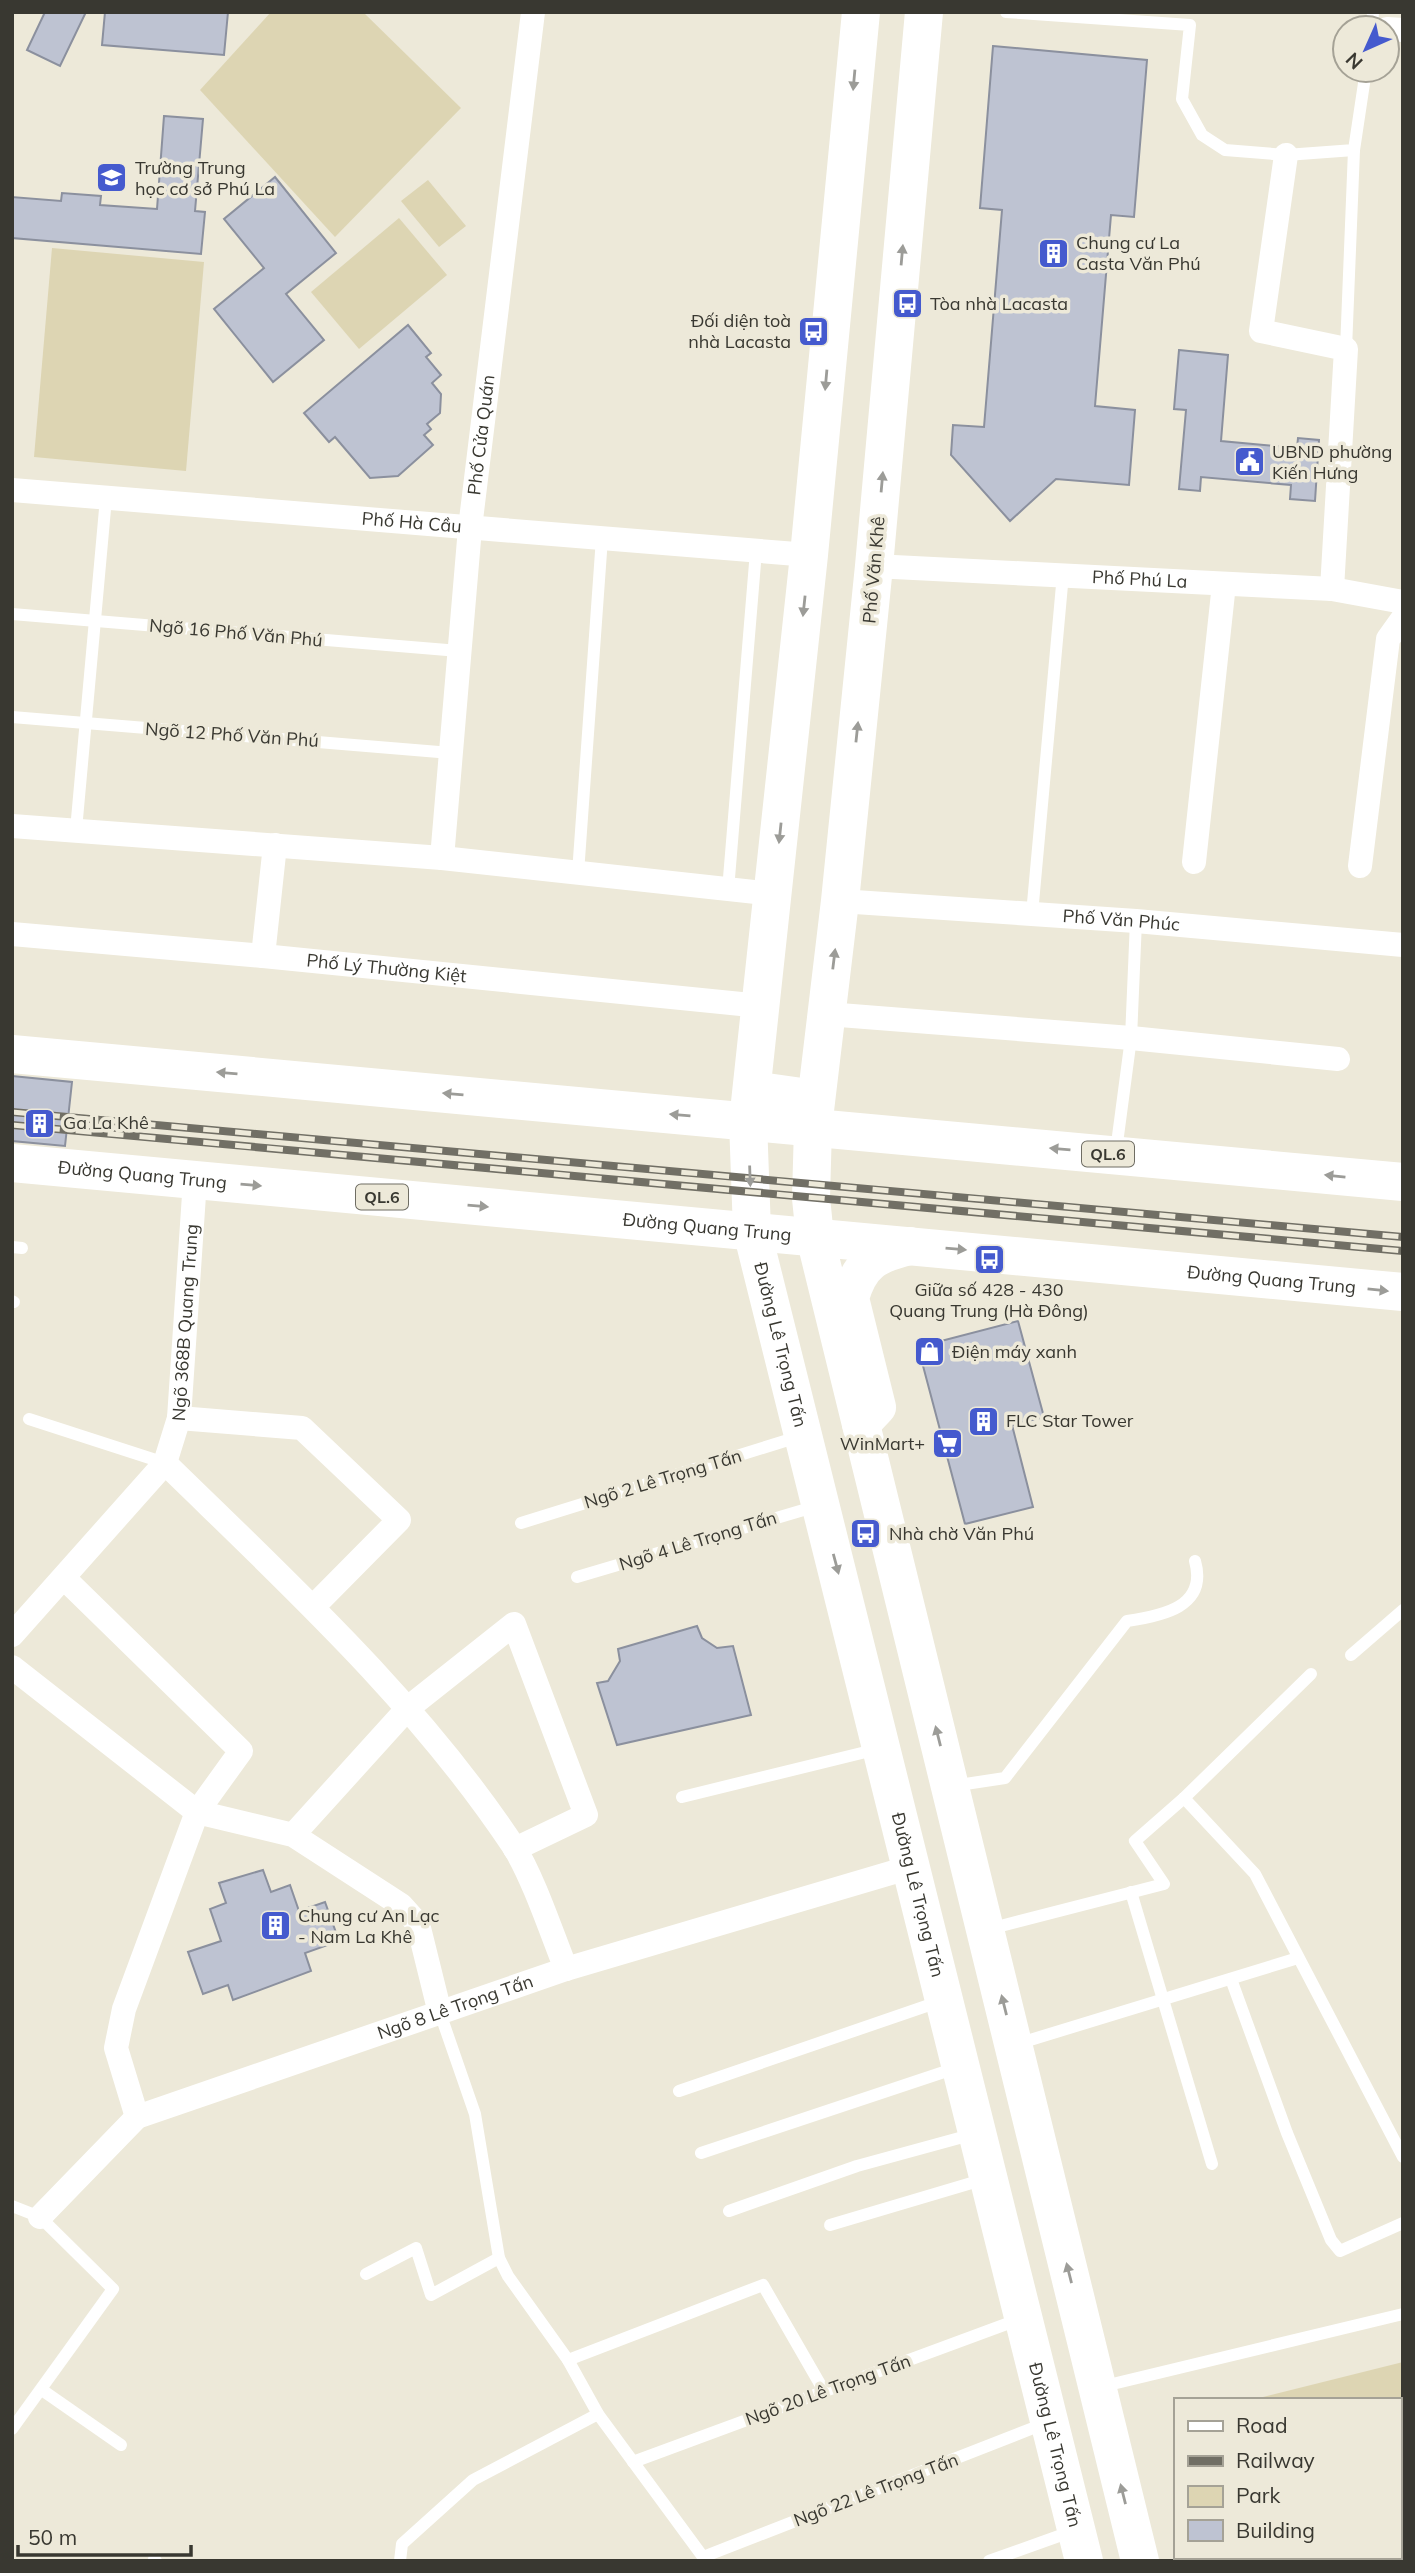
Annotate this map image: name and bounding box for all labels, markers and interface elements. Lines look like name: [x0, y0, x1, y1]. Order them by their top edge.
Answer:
north arrow: [1331, 14, 1401, 84]
text: N: [1340, 47, 1368, 75]
one-way arrow: [848, 69, 859, 91]
place label: Trường Trung học cơ sở Phú La: [135, 156, 275, 200]
school or university icon: Trường Trung học cơ sở Phú La: [95, 161, 129, 195]
place label: Chung cư La Casta Văn Phú: [1076, 231, 1201, 275]
building icon: Chung cư La Casta Văn Phú: [1036, 236, 1070, 270]
one-way arrow: [897, 244, 908, 266]
bus stop icon: Tòa nhà Lacasta: [890, 287, 924, 321]
place label: Tòa nhà Lacasta: [930, 292, 1068, 315]
place label: Đối diện toà nhà Lacasta: [688, 309, 791, 353]
bus stop icon: Đối diện toà nhà Lacasta: [797, 314, 831, 348]
one-way arrow: [820, 369, 831, 391]
street label: Phố Cửa Quán: [462, 373, 500, 496]
place label: UBND phường Kiến Hưng: [1272, 440, 1392, 484]
public building icon: UBND phường Kiến Hưng: [1232, 445, 1266, 479]
one-way arrow: [877, 470, 888, 492]
street label: Phố Hà Cầu: [361, 507, 463, 538]
street label: Phố Văn Khê: [857, 515, 890, 625]
street label: Phố Phú La: [1092, 565, 1188, 593]
one-way arrow: [798, 595, 809, 617]
street label: Ngõ 16 Phố Văn Phú: [148, 613, 324, 652]
street label: Ngõ 12 Phố Văn Phú: [144, 717, 320, 752]
one-way arrow: [852, 721, 863, 743]
one-way arrow: [774, 822, 785, 844]
street label: Phố Văn Phúc: [1062, 904, 1181, 936]
street label: Phố Lý Thường Kiệt: [305, 948, 468, 987]
one-way arrow: [828, 948, 839, 970]
one-way arrow: [216, 1068, 238, 1079]
one-way arrow: [442, 1088, 464, 1099]
building icon: Ga La Khê: [23, 1106, 57, 1140]
one-way arrow: [669, 1109, 691, 1120]
place label: Ga La Khê: [63, 1111, 149, 1134]
road number: QL.6: [1082, 1142, 1134, 1166]
one-way arrow: [1048, 1144, 1070, 1155]
street label: Đường Quang Trung: [57, 1155, 228, 1194]
one-way arrow: [744, 1165, 756, 1187]
one-way arrow: [1324, 1170, 1346, 1181]
one-way arrow: [240, 1180, 262, 1191]
road number: QL.6: [356, 1184, 408, 1210]
one-way arrow: [467, 1201, 489, 1212]
street label: Đường Quang Trung: [622, 1208, 792, 1246]
street label: Ngõ 368B Quang Trung: [167, 1223, 203, 1422]
bus stop icon: Giữa số 428 - 430 Quang Trung (Hà Đông): [972, 1242, 1006, 1276]
one-way arrow: [945, 1244, 967, 1255]
street label: Đường Lê Trọng Tấn: [749, 1260, 812, 1429]
street label: Đường Quang Trung: [1186, 1260, 1357, 1299]
place label: Giữa số 428 - 430 Quang Trung (Hà Đông): [889, 1278, 1089, 1322]
one-way arrow: [1367, 1284, 1389, 1295]
shop icon: Điện máy xanh: [912, 1335, 946, 1369]
place label: Điện máy xanh: [952, 1340, 1077, 1363]
building icon: FLC Star Tower: [966, 1404, 1000, 1438]
place label: FLC Star Tower: [1006, 1409, 1134, 1432]
supermarket icon: WinMart+: [931, 1427, 965, 1461]
place label: WinMart+: [840, 1432, 925, 1455]
street label: Ngõ 2 Lê Trọng Tấn: [581, 1444, 744, 1513]
street label: Ngõ 4 Lê Trọng Tấn: [616, 1506, 779, 1575]
bus stop icon: Nhà chờ Văn Phú: [849, 1517, 883, 1551]
place label: Nhà chờ Văn Phú: [889, 1522, 1034, 1545]
one-way arrow: [831, 1553, 842, 1575]
one-way arrow: [932, 1725, 943, 1747]
street label: Đường Lê Trọng Tấn: [887, 1810, 950, 1979]
place label: Chung cư An Lạc - Nam La Khê: [298, 1904, 439, 1948]
building icon: Chung cư An Lạc - Nam La Khê: [258, 1909, 292, 1943]
street label: Ngõ 8 Lê Trọng Tấn: [374, 1969, 536, 2044]
one-way arrow: [998, 1994, 1009, 2016]
one-way arrow: [1063, 2262, 1074, 2284]
street label: Ngõ 20 Lê Trọng Tấn: [742, 2349, 914, 2430]
street label: Đường Lê Trọng Tấn: [1024, 2360, 1087, 2530]
legend: [1174, 2398, 1401, 2559]
text: Road: [1236, 2412, 1287, 2438]
text: Railway: [1236, 2447, 1315, 2473]
street label: Ngõ 22 Lê Trọng Tấn: [790, 2448, 961, 2532]
text: Park: [1236, 2482, 1280, 2508]
one-way arrow: [1117, 2483, 1128, 2505]
scale bar: [18, 2514, 191, 2558]
text: Building: [1236, 2517, 1315, 2543]
text: 50 m: [28, 2524, 77, 2550]

